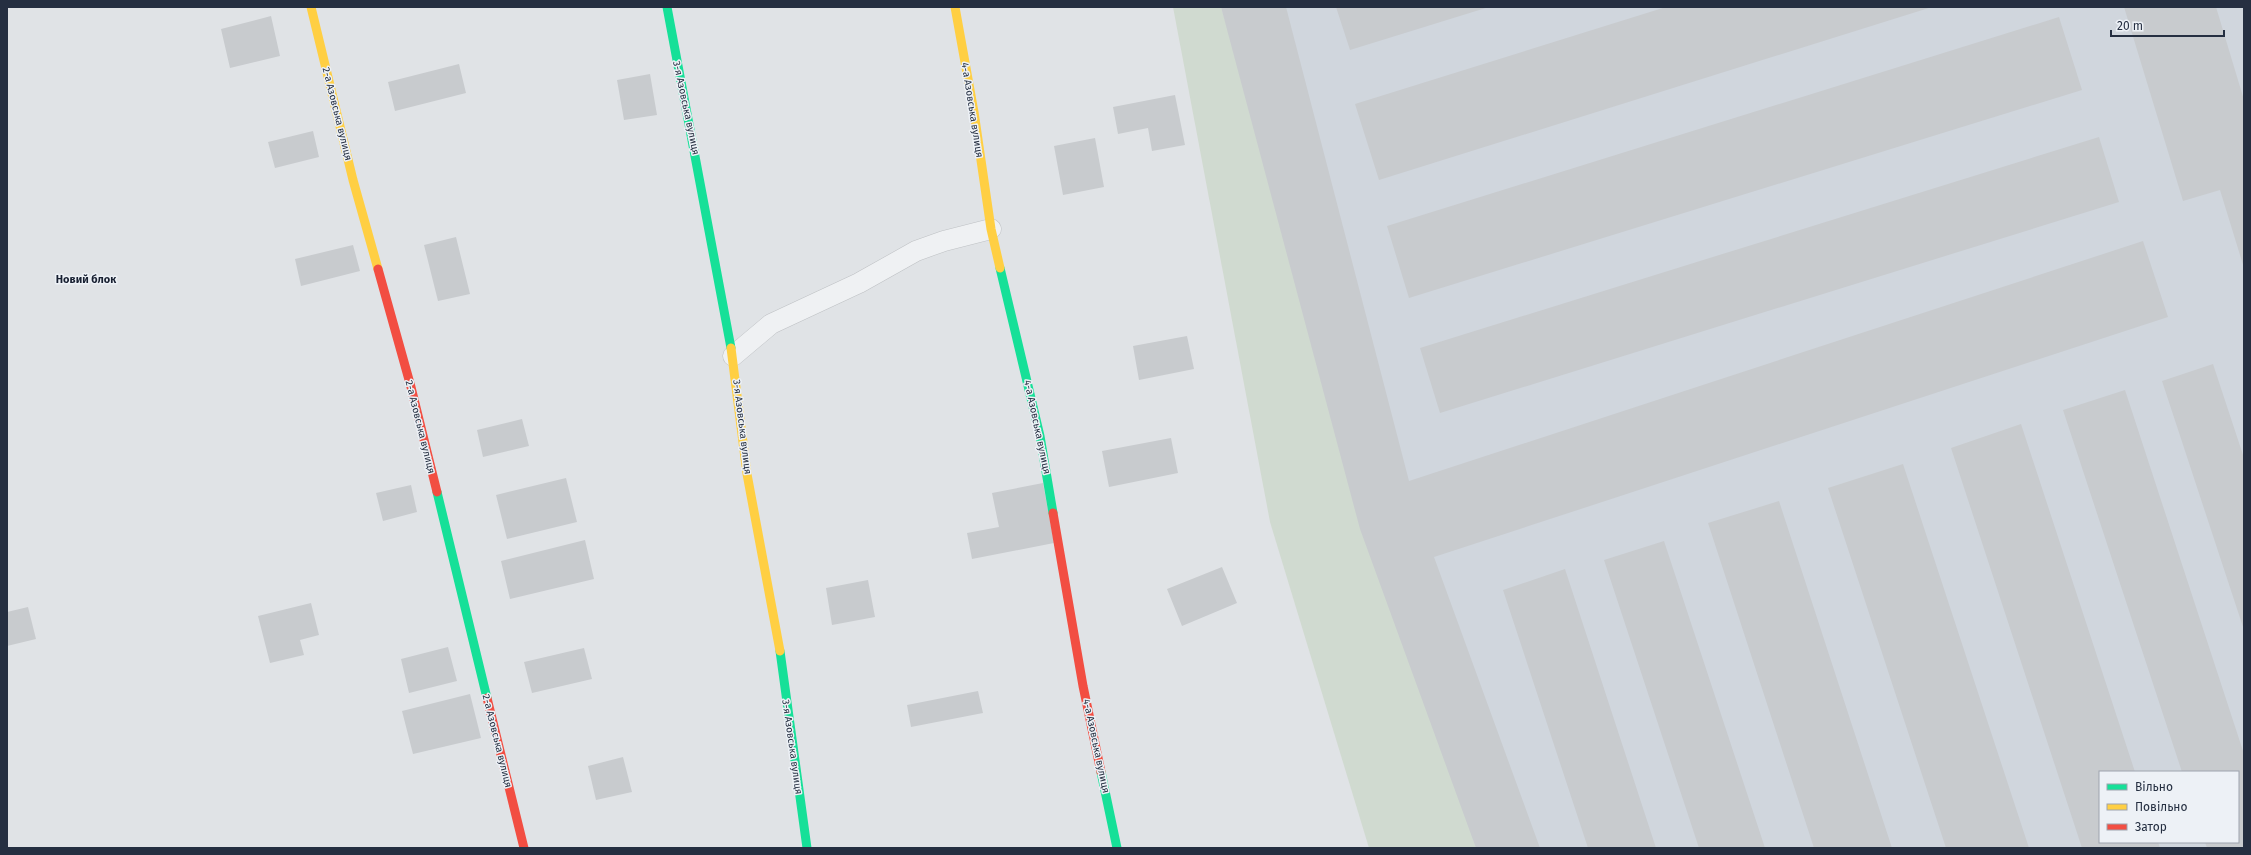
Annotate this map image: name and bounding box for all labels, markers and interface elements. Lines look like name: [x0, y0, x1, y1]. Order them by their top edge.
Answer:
scale bar: [2111, 12, 2224, 38]
text: 20 m: [2117, 19, 2143, 33]
street label: 3-я Азовська вулиця: [670, 60, 702, 156]
street label: 4-а Азовська вулиця: [959, 62, 985, 158]
street label: 2-а Азовська вулиця: [320, 66, 354, 162]
district label: Новий блок: [56, 273, 117, 286]
street label: 2-а Азовська вулиця: [403, 379, 437, 475]
street label: 3-я Азовська вулиця: [730, 379, 754, 475]
street label: 4-а Азовська вулиця: [1021, 379, 1053, 475]
street label: 2-а Азовська вулиця: [480, 693, 514, 789]
street label: 4-а Азовська вулиця: [1080, 698, 1112, 794]
street label: 3-я Азовська вулиця: [779, 699, 805, 795]
legend: [2099, 771, 2239, 843]
text: Вільно: [2135, 780, 2173, 794]
text: Повільно: [2135, 800, 2188, 814]
text: Затор: [2135, 820, 2167, 834]

